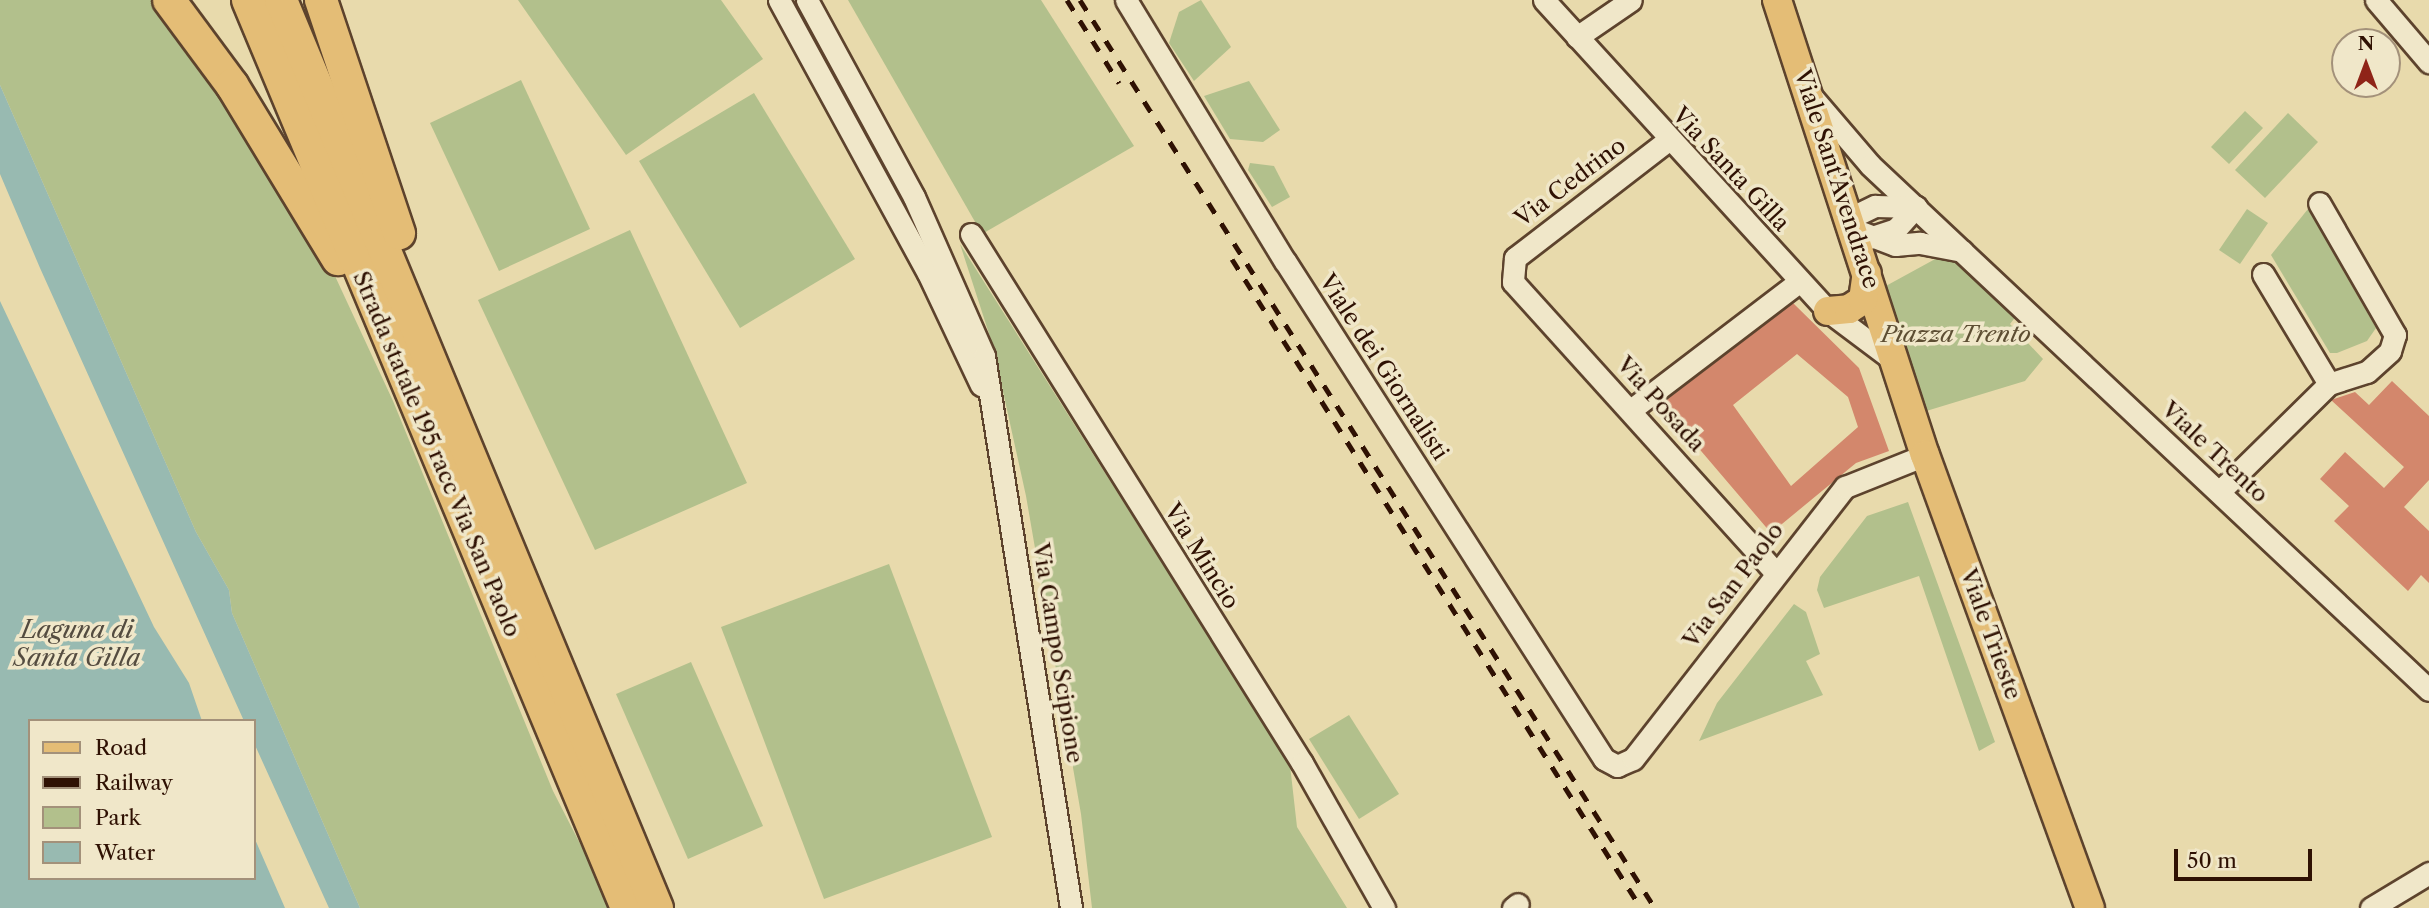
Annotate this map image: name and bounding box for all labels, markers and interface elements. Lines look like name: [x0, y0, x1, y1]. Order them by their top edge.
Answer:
north arrow: [2331, 28, 2401, 98]
text: N: [2358, 32, 2374, 55]
street label: Viale Sant'Avendrace: [1789, 66, 1885, 292]
street label: Via Santa Gilla: [1666, 101, 1796, 237]
street label: Via Cedrino: [1509, 131, 1631, 233]
street label: Strada statale 195 racc Via San Paolo: [347, 266, 527, 642]
street label: Viale dei Giornalisti: [1314, 269, 1454, 465]
park label: Piazza Trento: [1881, 320, 2031, 348]
street label: Via Posada: [1611, 351, 1711, 457]
street label: Viale Trento: [2156, 395, 2274, 509]
street label: Via Mincio: [1159, 498, 1245, 614]
street label: Via San Paolo: [1677, 517, 1789, 653]
street label: Via Campo Scipione: [1027, 541, 1089, 765]
street label: Viale Trieste: [1954, 565, 2028, 703]
water label: Laguna di Santa Gilla: [14, 616, 140, 672]
legend: [28, 719, 256, 880]
text: Road: [95, 735, 147, 760]
text: Railway: [95, 770, 173, 795]
text: Park: [95, 805, 141, 830]
scale bar: [2177, 834, 2315, 878]
text: Water: [95, 840, 155, 865]
text: 50 m: [2187, 848, 2237, 873]

